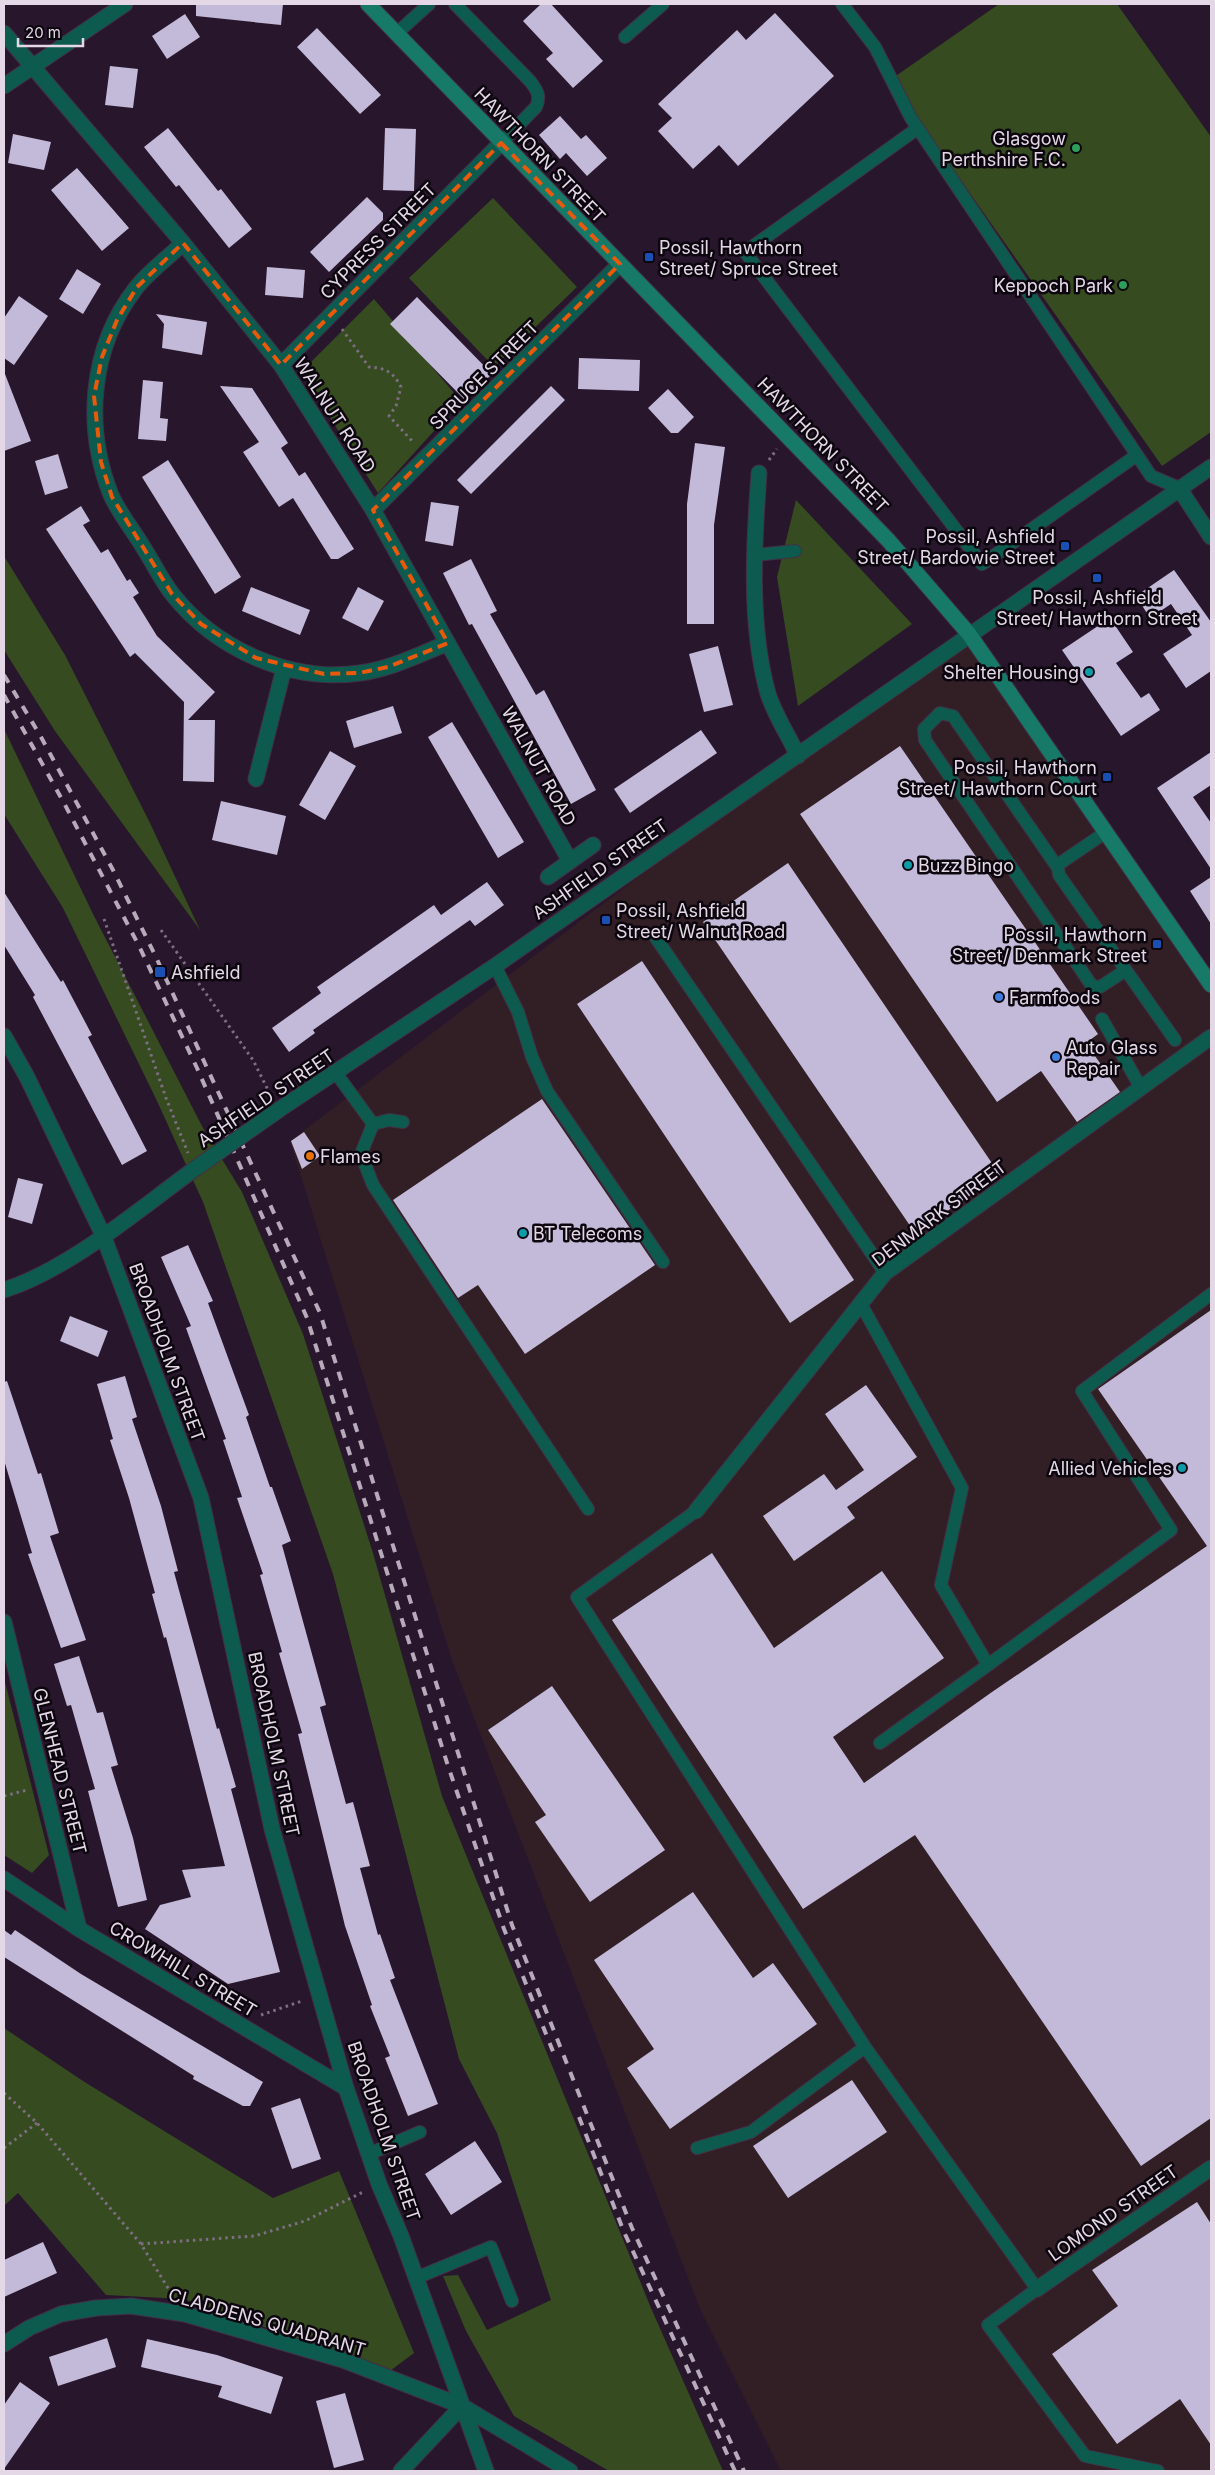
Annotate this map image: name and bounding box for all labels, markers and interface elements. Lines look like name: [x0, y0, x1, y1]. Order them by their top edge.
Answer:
scale bar: [18, 15, 82, 47]
text: 20 m: [25, 23, 61, 42]
street label: HAWTHORN STREET: [470, 83, 610, 227]
place label: Glasgow Perthshire F.C.: [941, 128, 1066, 170]
marker: Glasgow Perthshire F.C.: [1070, 142, 1082, 154]
street label: CYPRESS STREET: [316, 179, 440, 303]
place label: Possil, Hawthorn Street/ Spruce Street: [659, 237, 838, 279]
marker: Possil, Hawthorn Street/ Spruce Street: [643, 251, 655, 263]
place label: Keppoch Park: [994, 275, 1113, 296]
marker: Keppoch Park: [1117, 279, 1129, 291]
street label: SPRUCE STREET: [425, 316, 543, 434]
street label: WALNUT ROAD: [290, 353, 380, 477]
street label: HAWTHORN STREET: [753, 373, 893, 517]
place label: Possil, Ashfield Street/ Bardowie Street: [857, 526, 1055, 568]
marker: Possil, Ashfield Street/ Bardowie Street: [1059, 540, 1071, 552]
marker: Possil, Ashfield Street/ Hawthorn Street: [1091, 572, 1103, 584]
place label: Possil, Ashfield Street/ Hawthorn Street: [996, 587, 1198, 629]
place label: Shelter Housing: [943, 662, 1079, 683]
marker: Shelter Housing: [1083, 666, 1095, 678]
street label: WALNUT ROAD: [498, 703, 580, 829]
place label: Possil, Hawthorn Street/ Hawthorn Court: [899, 757, 1097, 799]
marker: Possil, Hawthorn Street/ Hawthorn Court: [1101, 771, 1113, 783]
street label: ASHFIELD STREET: [528, 815, 672, 923]
place label: Buzz Bingo: [918, 855, 1014, 876]
marker: Buzz Bingo: [902, 859, 914, 871]
place label: Possil, Ashfield Street/ Walnut Road: [616, 900, 785, 942]
marker: Possil, Ashfield Street/ Walnut Road: [600, 914, 612, 926]
place label: Possil, Hawthorn Street/ Denmark Street: [952, 924, 1147, 966]
marker: Possil, Hawthorn Street/ Denmark Street: [1151, 938, 1163, 950]
place label: Ashfield: [171, 962, 240, 983]
marker: Ashfield: [153, 965, 167, 979]
place label: Farmfoods: [1009, 987, 1100, 1008]
marker: Farmfoods: [993, 991, 1005, 1003]
place label: Auto Glass Repair: [1066, 1037, 1158, 1079]
street label: ASHFIELD STREET: [194, 1045, 338, 1151]
marker: Auto Glass Repair: [1050, 1051, 1062, 1063]
place label: Flames: [320, 1146, 381, 1167]
marker: Flames: [304, 1150, 316, 1162]
street label: DENMARK STREET: [868, 1156, 1010, 1270]
place label: BT Telecoms: [533, 1223, 642, 1244]
marker: BT Telecoms: [517, 1227, 529, 1239]
street label: BROADHOLM STREET: [125, 1260, 209, 1444]
place label: Allied Vehicles: [1048, 1458, 1172, 1479]
marker: Allied Vehicles: [1176, 1462, 1188, 1474]
street label: BROADHOLM STREET: [244, 1650, 304, 1838]
street label: GLENHEAD STREET: [29, 1686, 91, 1856]
street label: CROWHILL STREET: [106, 1917, 260, 2021]
street label: BROADHOLM STREET: [343, 2038, 425, 2224]
street label: LOMOND STREET: [1044, 2160, 1182, 2266]
street label: CLADDENS QUADRANT: [166, 2284, 368, 2360]

